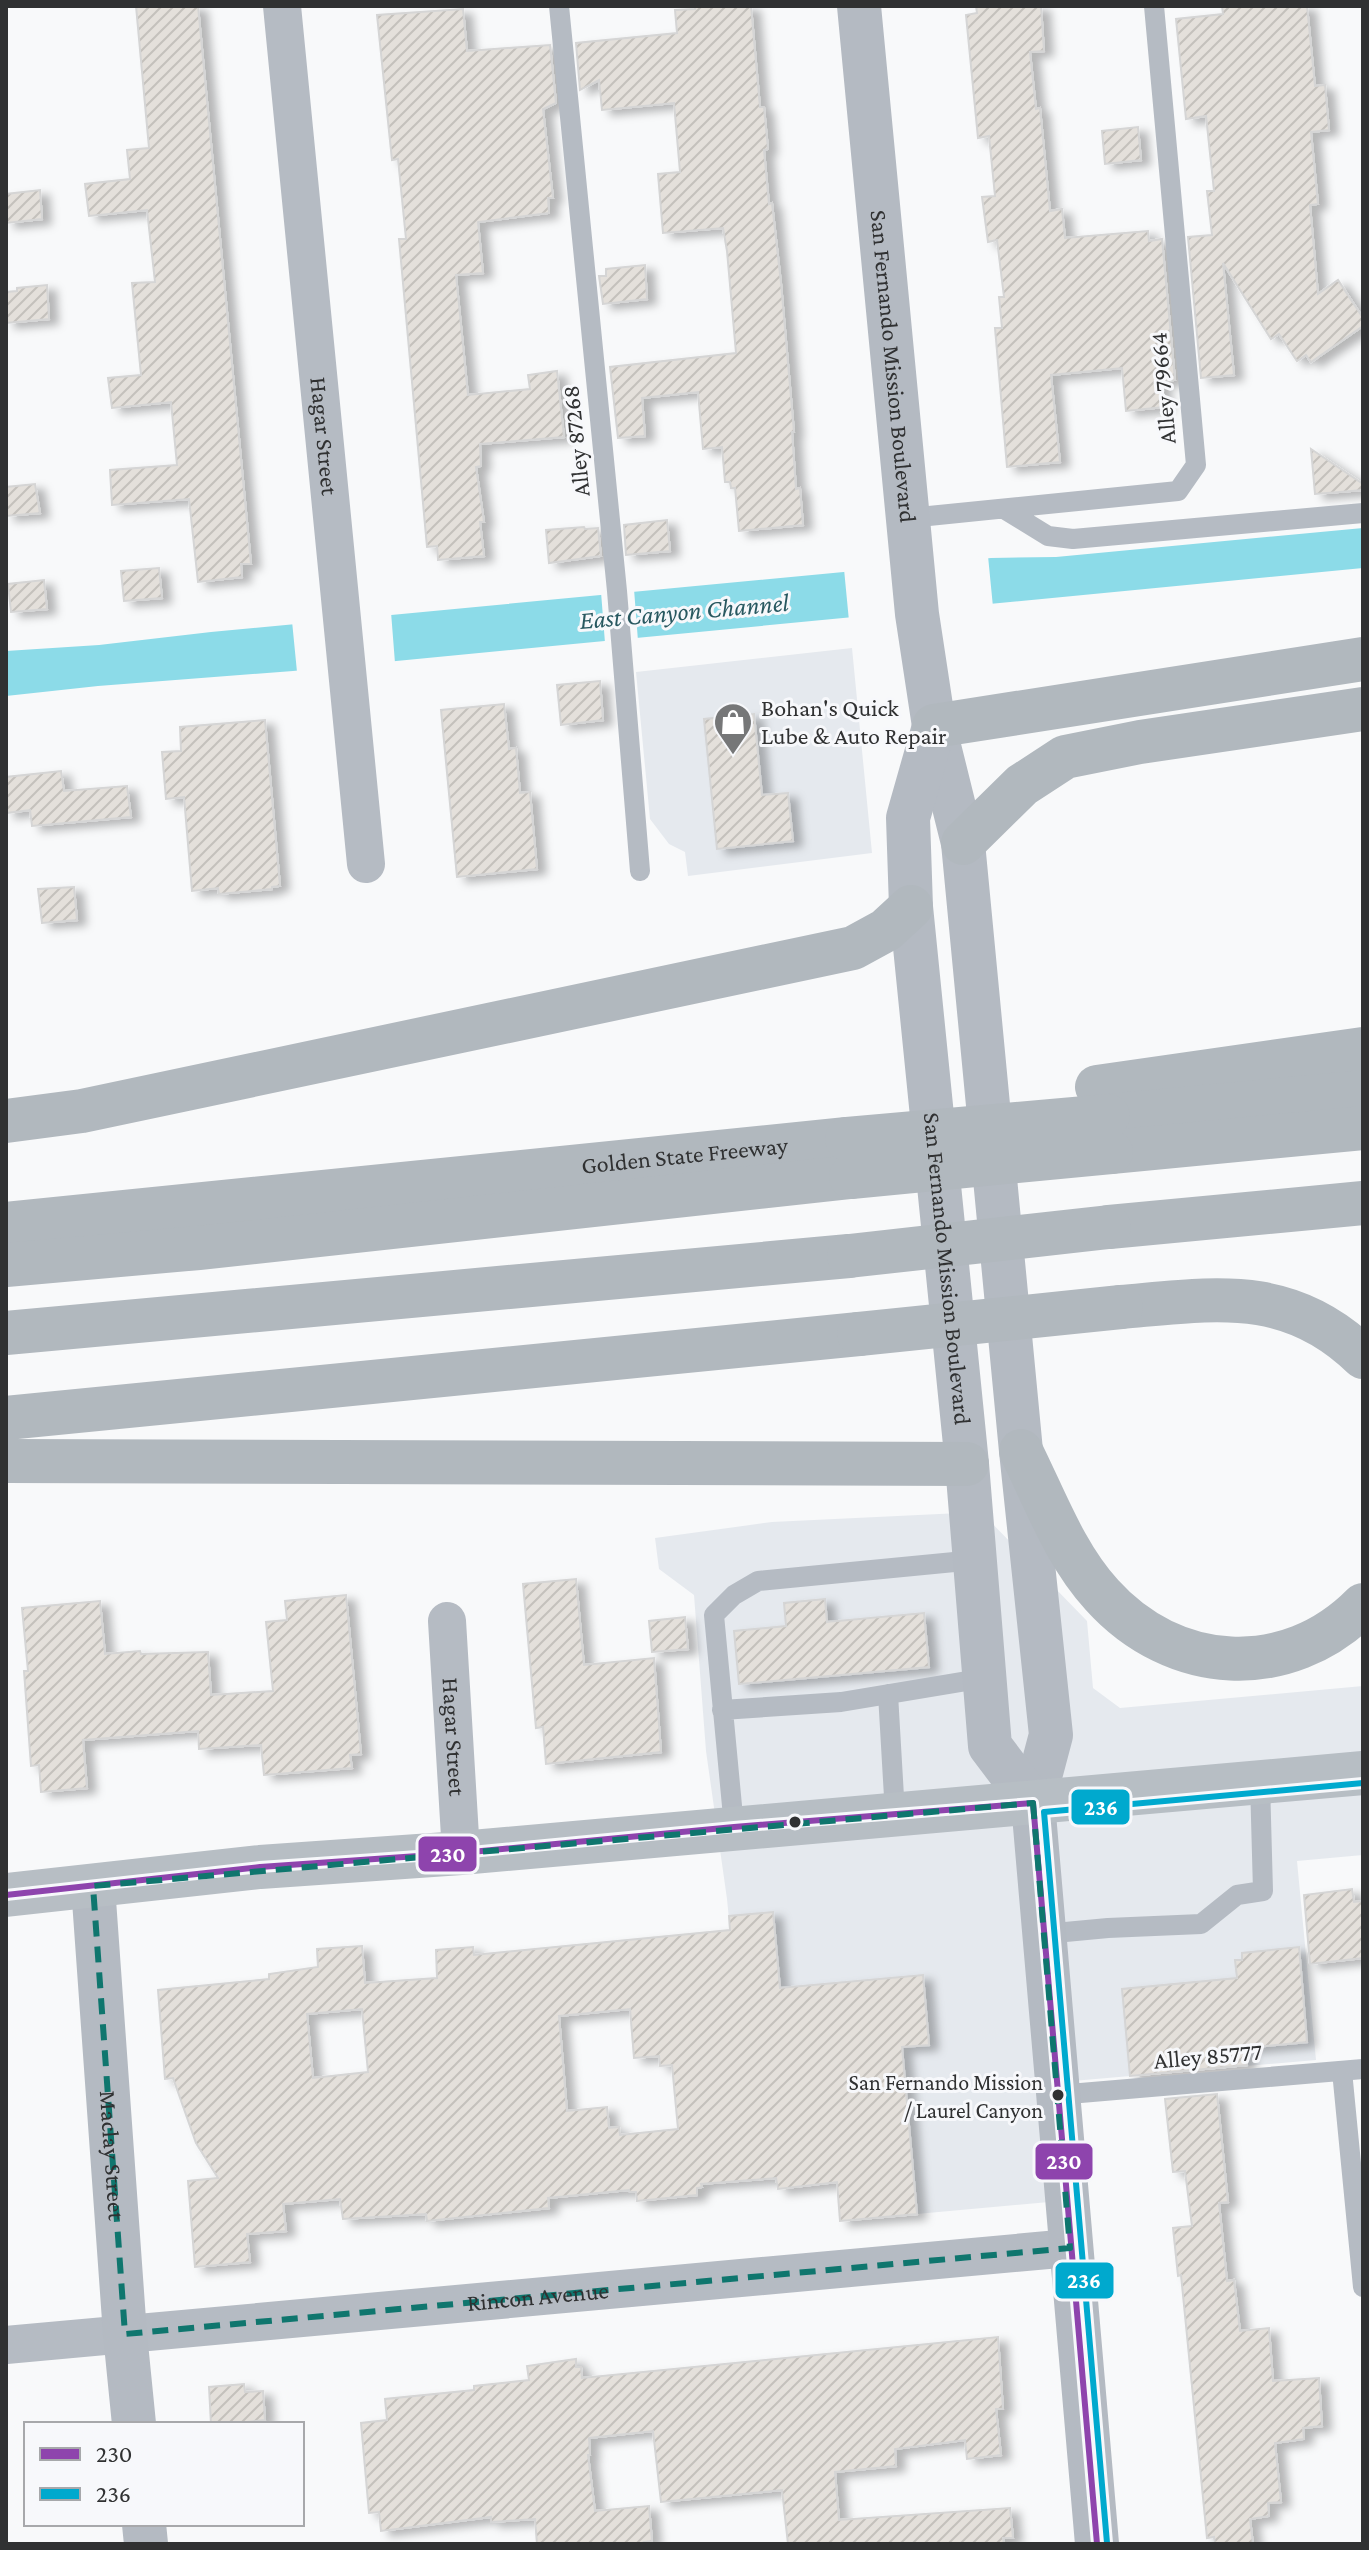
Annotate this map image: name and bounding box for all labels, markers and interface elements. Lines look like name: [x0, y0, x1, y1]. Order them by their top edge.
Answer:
street label: San Fernando Mission Boulevard: [866, 209, 922, 524]
street label: Alley 79664: [1144, 331, 1181, 445]
street label: Hagar Street: [305, 375, 344, 497]
street label: Alley 87268: [556, 384, 595, 498]
water label: East Canyon Channel: [578, 588, 790, 635]
place label: Bohan's Quick Lube & Auto Repair: [761, 694, 947, 749]
shop icon: Bohan's Quick Lube & Auto Repair: [712, 701, 754, 756]
street label: San Fernando Mission Boulevard: [919, 1111, 977, 1426]
street label: Golden State Freeway: [580, 1131, 790, 1179]
street label: Hagar Street: [437, 1677, 472, 1798]
line badge: 236: [1070, 1788, 1131, 1826]
text: 236: [1084, 1795, 1118, 1820]
unlabelled marker: [787, 1814, 803, 1830]
line badge: 230: [417, 1835, 478, 1873]
text: 230: [430, 1842, 466, 1867]
street label: Alley 85777: [1153, 2037, 1263, 2074]
place label: San Fernando Mission / Laurel Canyon: [849, 2070, 1043, 2123]
marker: San Fernando Mission / Laurel Canyon: [1050, 2087, 1066, 2103]
street label: Maclay Street: [95, 2089, 131, 2222]
line badge: 230: [1034, 2142, 1094, 2181]
text: 230: [1046, 2149, 1082, 2174]
line badge: 236: [1054, 2261, 1115, 2300]
text: 236: [1067, 2268, 1101, 2293]
street label: Rincon Avenue: [466, 2276, 610, 2316]
legend: [24, 2422, 304, 2526]
text: 230: [96, 2440, 132, 2467]
text: 236: [96, 2480, 131, 2507]

